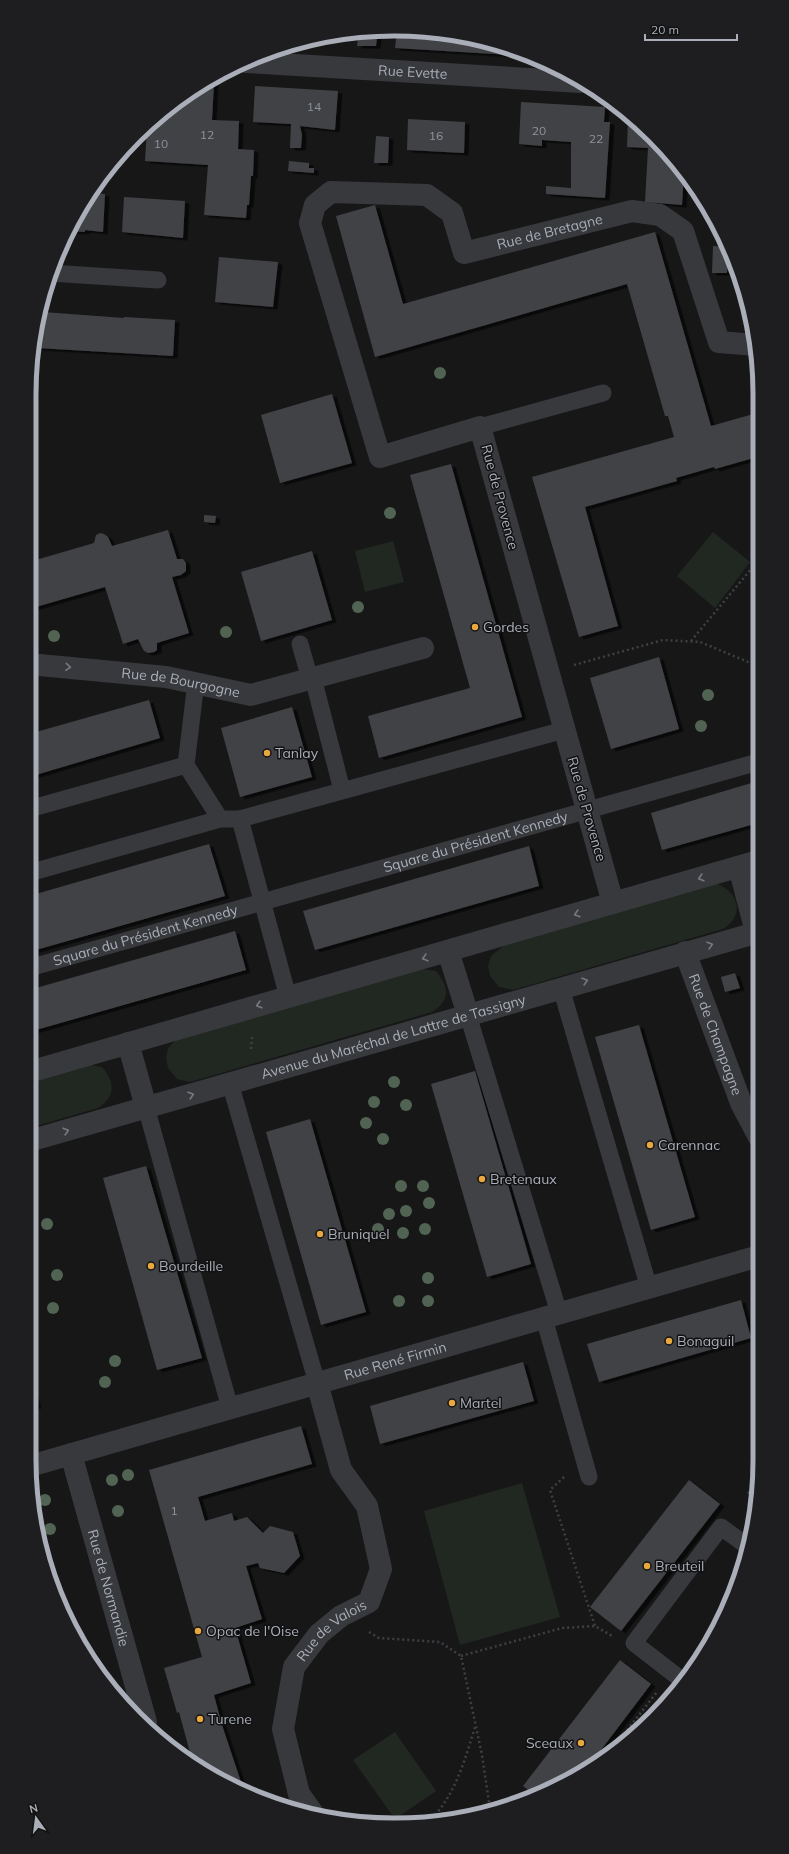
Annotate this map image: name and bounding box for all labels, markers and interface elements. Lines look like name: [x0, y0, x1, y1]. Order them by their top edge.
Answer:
scale bar: [645, 16, 737, 42]
text: 20 m: [651, 22, 679, 37]
street label: Rue Evette: [378, 61, 448, 83]
house number: 14: [307, 99, 321, 114]
house number: 20: [532, 123, 546, 138]
house number: 12: [200, 127, 214, 142]
house number: 16: [429, 128, 443, 143]
house number: 22: [589, 131, 603, 146]
house number: 10: [154, 136, 168, 151]
street label: Rue de Bretagne: [495, 210, 604, 253]
street label: Rue de Provence: [477, 442, 523, 552]
place label: Gordes: [483, 618, 529, 636]
marker: Gordes: [470, 622, 480, 632]
one-way arrow: [65, 663, 71, 672]
street label: Rue de Bourgogne: [121, 664, 242, 701]
place label: Tanlay: [275, 744, 319, 762]
marker: Tanlay: [262, 748, 272, 758]
street label: Rue de Provence: [563, 755, 611, 863]
street label: Square du Président Kennedy: [381, 807, 570, 876]
one-way arrow: [698, 873, 705, 882]
street label: Square du Président Kennedy: [51, 900, 240, 970]
one-way arrow: [573, 909, 580, 918]
one-way arrow: [707, 941, 714, 950]
one-way arrow: [422, 953, 429, 962]
street label: Rue de Champagne: [685, 971, 746, 1098]
one-way arrow: [582, 977, 589, 986]
street label: Avenue du Maréchal de Lattre de Tassigny: [259, 990, 528, 1083]
one-way arrow: [256, 1000, 263, 1009]
one-way arrow: [188, 1091, 195, 1099]
one-way arrow: [63, 1127, 70, 1136]
place label: Carennac: [658, 1136, 720, 1154]
marker: Carennac: [645, 1140, 655, 1150]
place label: Bretenaux: [490, 1170, 557, 1188]
marker: Bretenaux: [477, 1174, 487, 1184]
place label: Bruniquel: [328, 1225, 390, 1243]
marker: Bruniquel: [315, 1229, 325, 1239]
place label: Bourdeille: [159, 1257, 223, 1275]
marker: Bourdeille: [146, 1261, 156, 1271]
place label: Bonaguil: [677, 1332, 734, 1350]
marker: Bonaguil: [664, 1336, 674, 1346]
street label: Rue René Firmin: [342, 1338, 449, 1384]
place label: Martel: [460, 1394, 502, 1412]
marker: Martel: [447, 1398, 457, 1408]
house number: 1: [170, 1503, 178, 1518]
street label: Rue de Normandie: [84, 1527, 133, 1648]
place label: Breuteil: [655, 1557, 704, 1575]
marker: Breuteil: [642, 1561, 652, 1571]
street label: Rue de Valois: [292, 1596, 370, 1665]
place label: Opac de l'Oise: [206, 1622, 299, 1640]
marker: Opac de l'Oise: [193, 1626, 203, 1636]
place label: Turene: [208, 1710, 252, 1728]
marker: Turene: [195, 1714, 205, 1724]
place label: Sceaux: [526, 1734, 573, 1752]
marker: Sceaux: [576, 1738, 586, 1748]
north arrow: [16, 1798, 56, 1838]
text: N: [28, 1800, 39, 1816]

